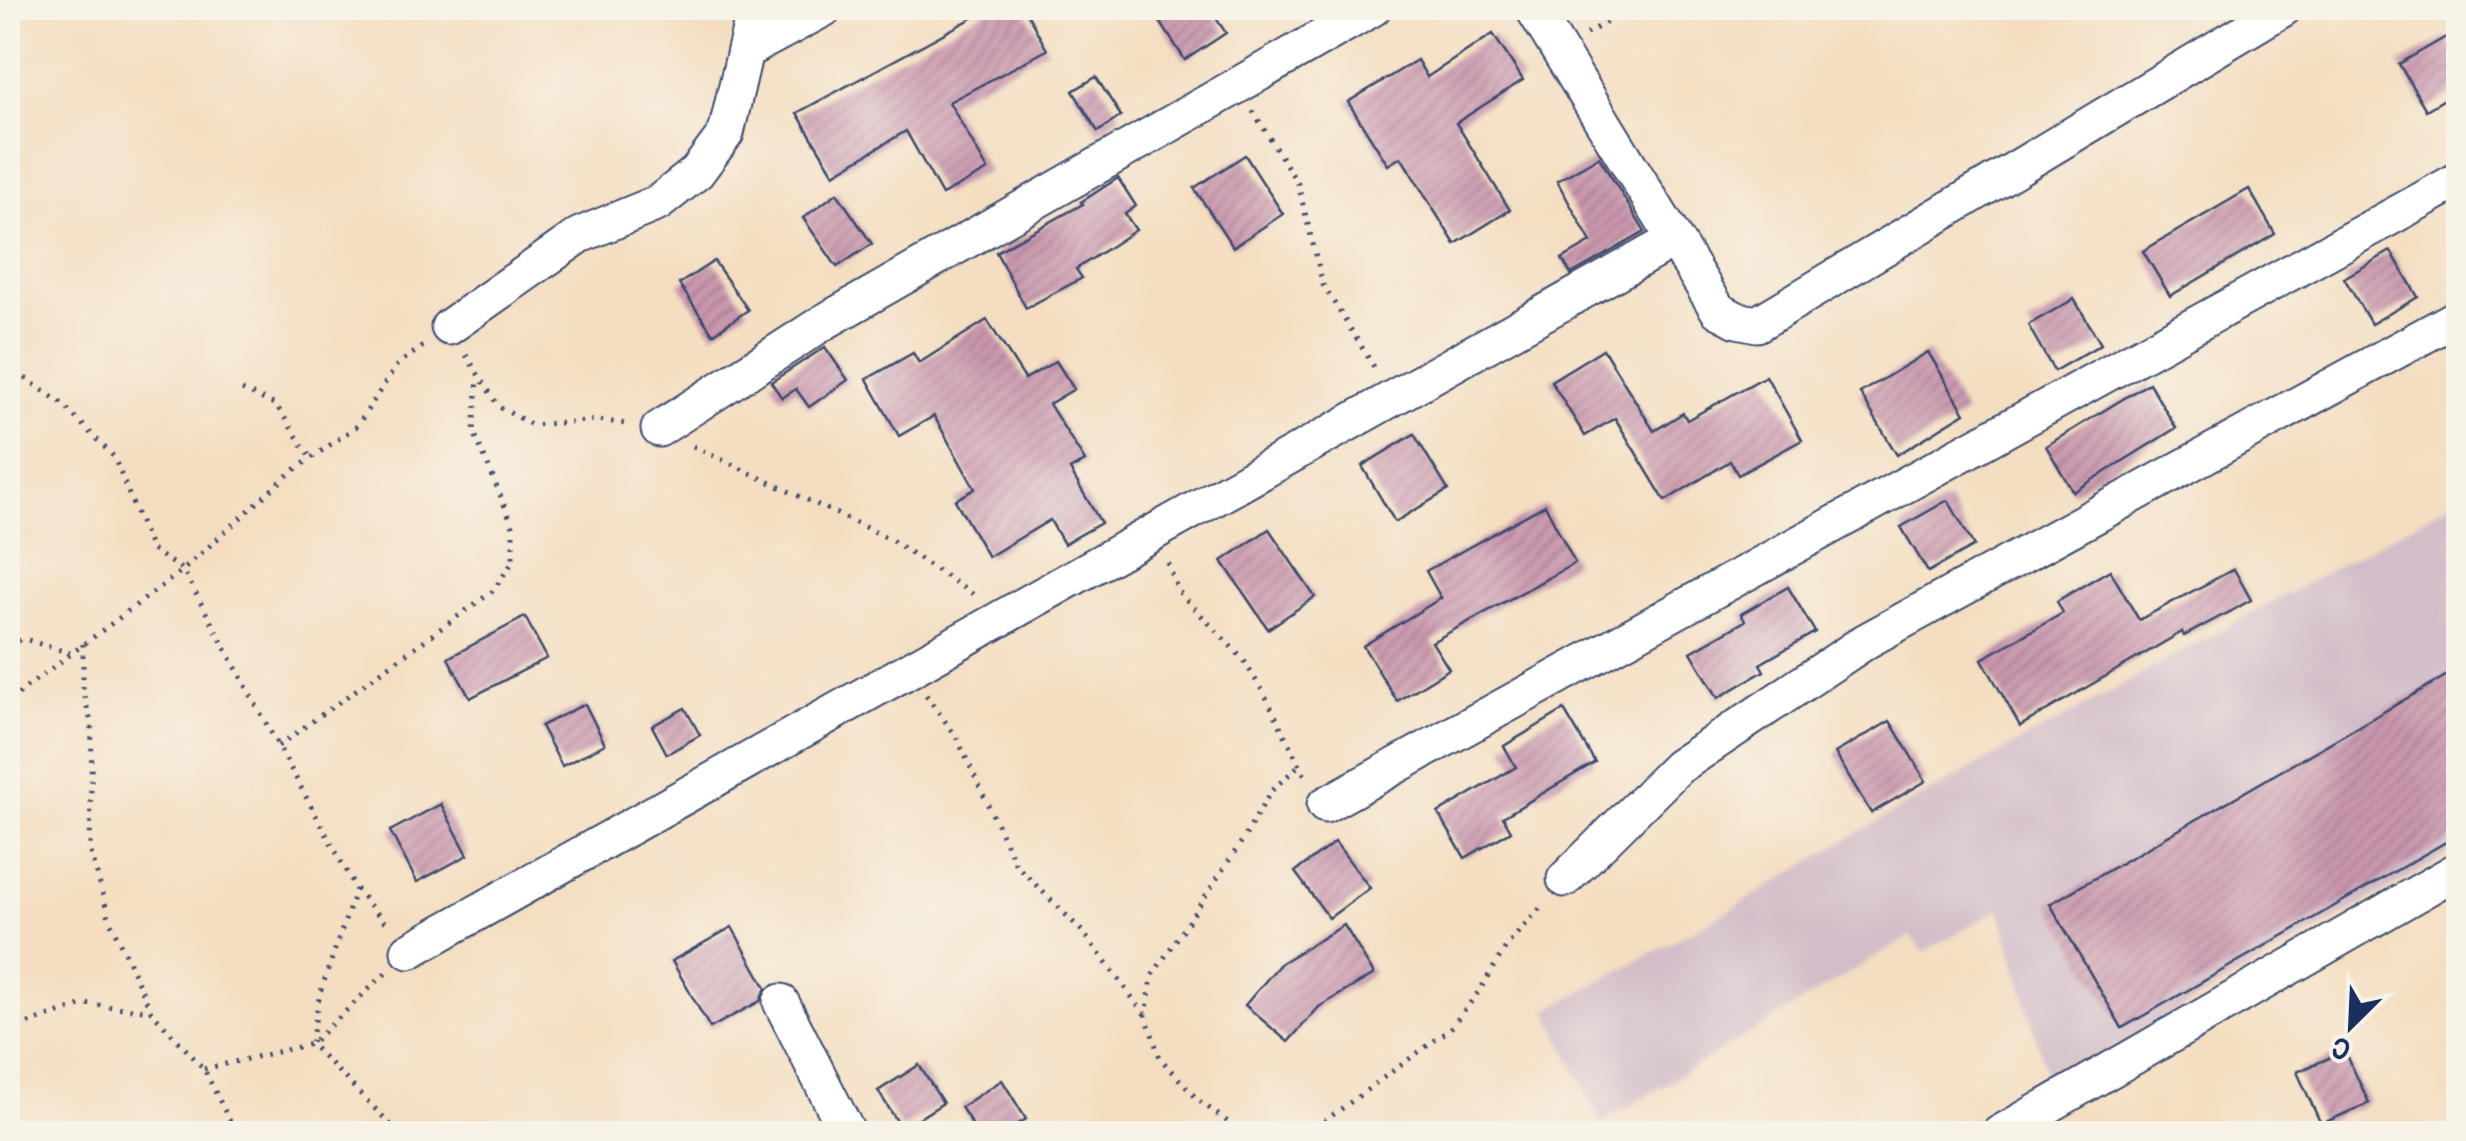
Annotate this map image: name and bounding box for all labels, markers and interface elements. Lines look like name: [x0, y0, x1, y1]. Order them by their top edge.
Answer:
north arrow: [2301, 976, 2401, 1076]
text: С: [2326, 1028, 2356, 1067]

